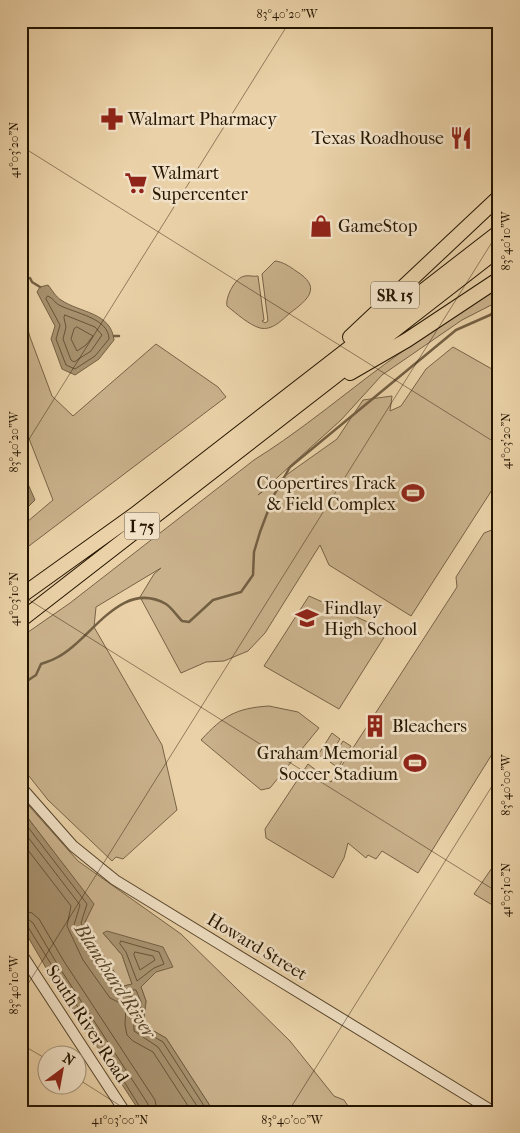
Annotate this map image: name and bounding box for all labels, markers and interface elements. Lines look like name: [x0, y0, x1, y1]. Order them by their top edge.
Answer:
text: 83°40'20"W: [257, 7, 319, 21]
pharmacy icon: Walmart Pharmacy: [99, 106, 125, 132]
place label: Walmart Pharmacy: [127, 109, 278, 130]
text: 41°03'20"N: [7, 122, 21, 178]
restaurant icon: Texas Roadhouse: [448, 125, 474, 151]
place label: Texas Roadhouse: [312, 128, 444, 149]
place label: Walmart Supercenter: [151, 163, 248, 205]
supermarket icon: Walmart Supercenter: [123, 170, 149, 196]
text: 83°40'10"W: [499, 210, 513, 270]
shop icon: GameStop: [308, 213, 334, 239]
place label: GameStop: [338, 216, 418, 237]
road number: SR 15: [371, 282, 419, 308]
text: 83°40'20"W: [7, 410, 21, 472]
text: 41°03'20"N: [499, 413, 513, 469]
place label: Coopertires Track & Field Complex: [256, 473, 397, 515]
sports icon: Coopertires Track & Field Complex: [400, 480, 426, 506]
road number: I 75: [124, 512, 160, 540]
text: 41°03'10"N: [7, 572, 21, 626]
place label: Findlay High School: [324, 598, 417, 640]
school or university icon: Findlay High School: [294, 605, 320, 631]
building icon: Bleachers: [362, 713, 388, 739]
place label: Bleachers: [392, 716, 467, 737]
place label: Graham Memorial Soccer Stadium: [257, 743, 398, 785]
sports icon: Graham Memorial Soccer Stadium: [402, 750, 428, 776]
text: 83°40'00"W: [499, 753, 513, 816]
text: 41°03'10"N: [499, 863, 513, 917]
street label: Howard Street: [203, 909, 311, 985]
water label: Blanchard River: [69, 919, 161, 1044]
text: 83°40'10"W: [7, 954, 21, 1014]
street label: South River Road: [41, 961, 133, 1087]
north arrow: [38, 1046, 88, 1096]
text: N: [60, 1049, 78, 1070]
text: 41°03'00"N: [92, 1113, 148, 1127]
text: 83°40'00"W: [261, 1113, 324, 1127]

